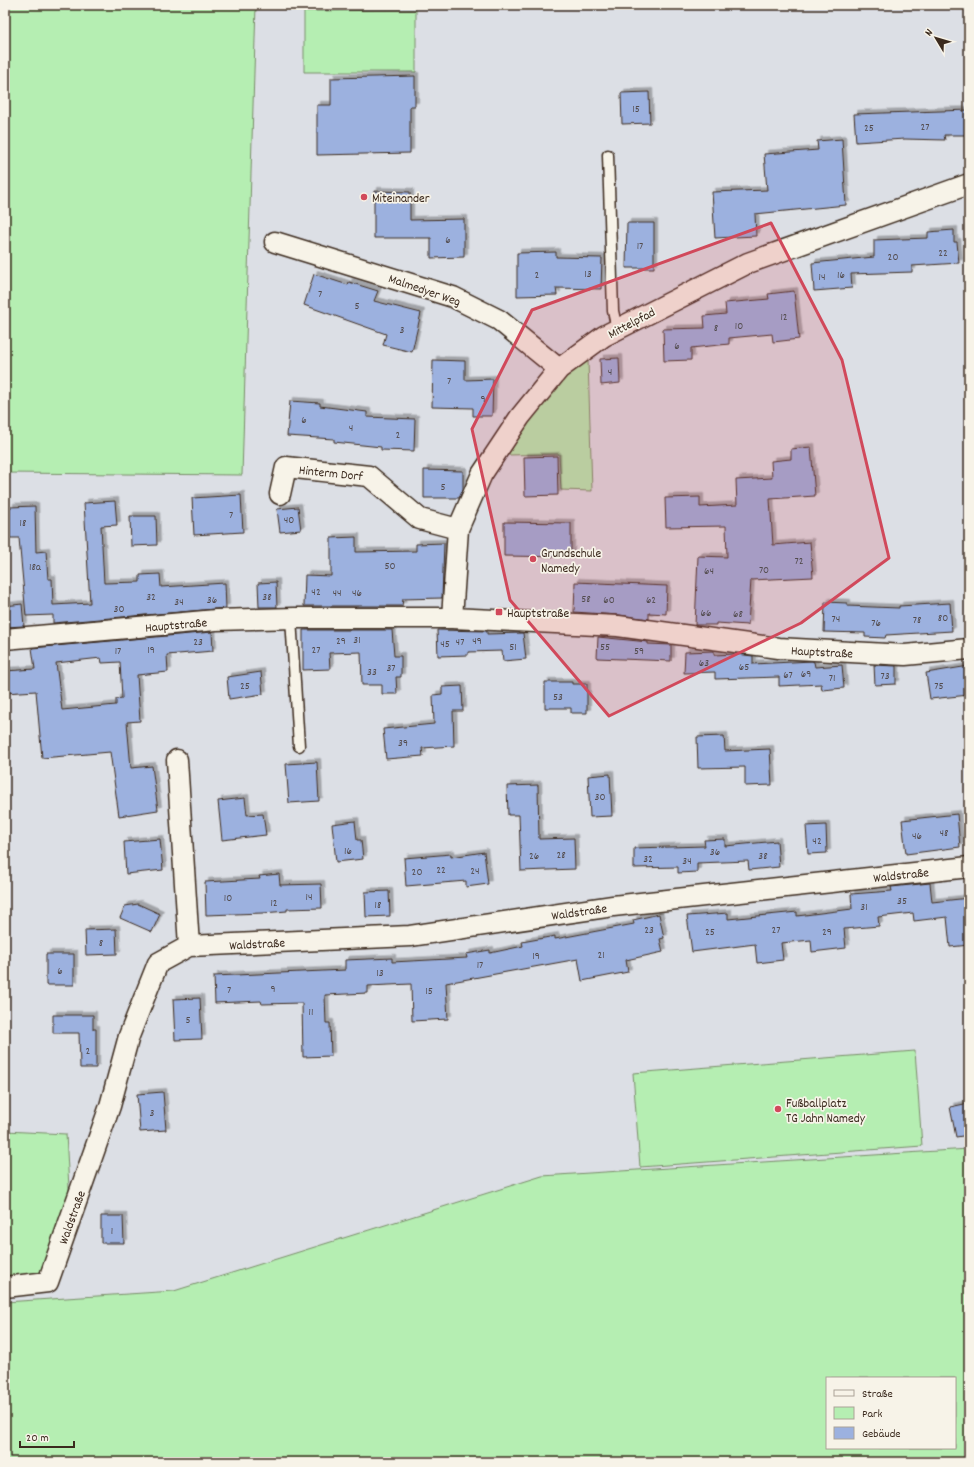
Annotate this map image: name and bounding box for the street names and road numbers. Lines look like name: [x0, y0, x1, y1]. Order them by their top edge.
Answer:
street label: Malmedyer Weg: [386, 270, 463, 313]
street label: Mittelpfad: [605, 304, 659, 345]
street label: Hinterm Dorf: [298, 462, 364, 487]
street label: Hauptstraße: [144, 614, 208, 639]
street label: Hauptstraße: [790, 642, 854, 665]
street label: Waldstraße: [872, 864, 930, 889]
street label: Waldstraße: [550, 900, 609, 927]
street label: Waldstraße: [229, 935, 286, 956]
street label: Waldstraße: [55, 1188, 92, 1247]

